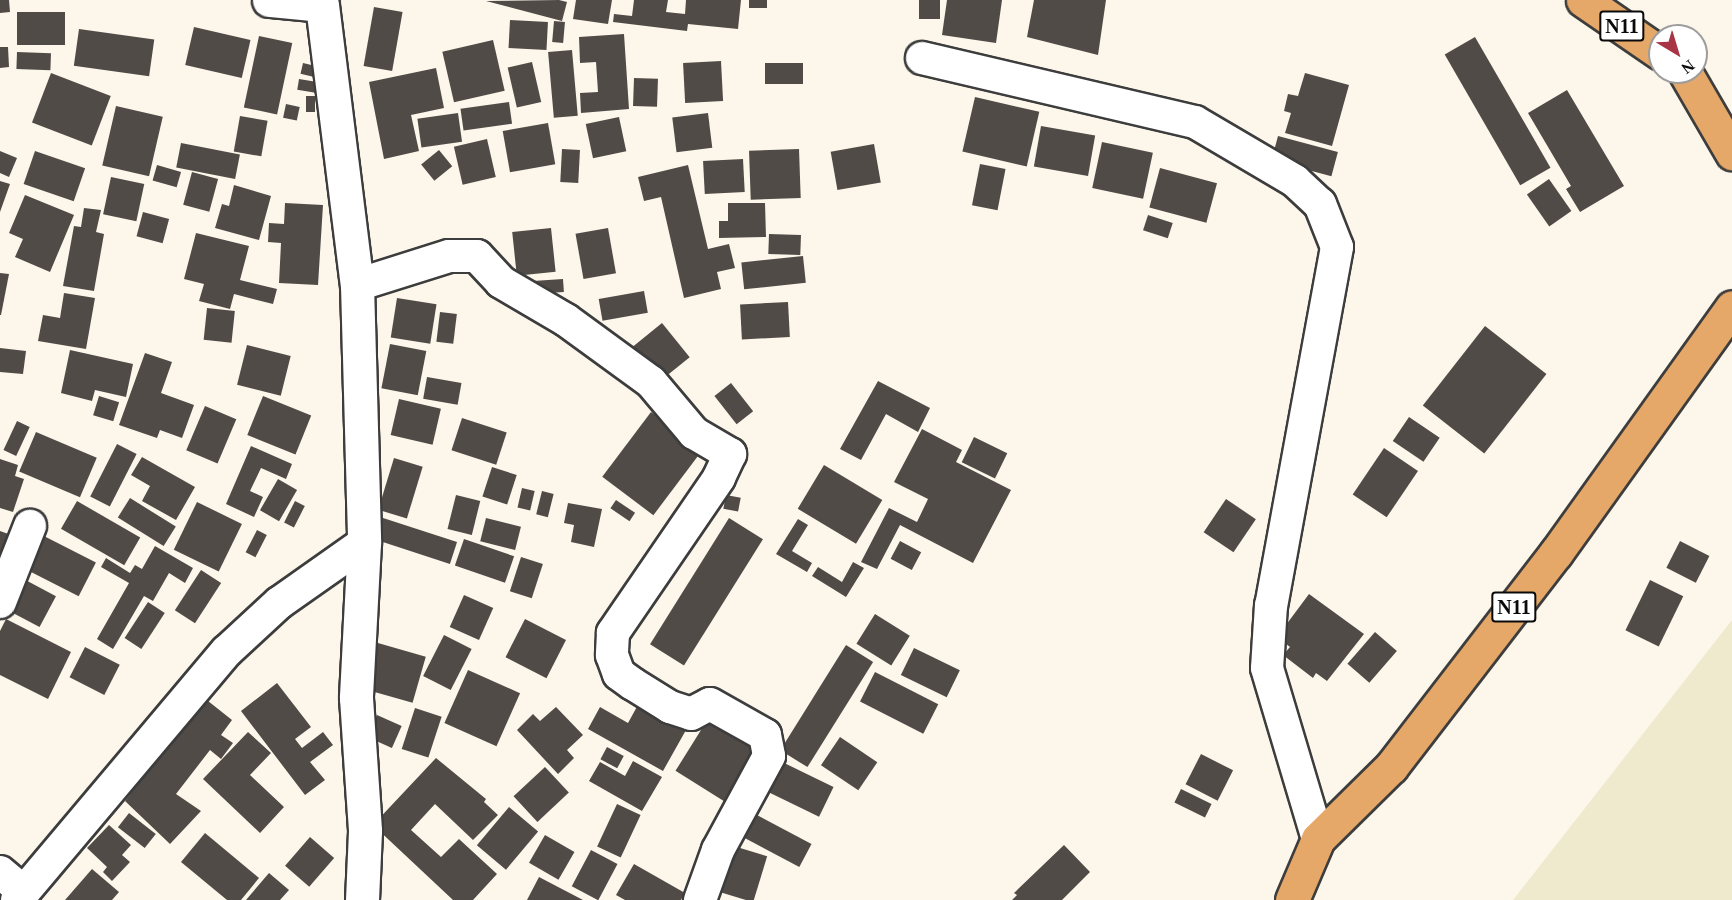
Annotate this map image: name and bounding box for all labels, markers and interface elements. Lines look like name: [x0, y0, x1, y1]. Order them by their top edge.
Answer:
road number: N11: [1598, 9, 1646, 43]
north arrow: [1648, 24, 1708, 84]
text: N: [1678, 57, 1698, 77]
road number: N11: [1490, 590, 1538, 624]

